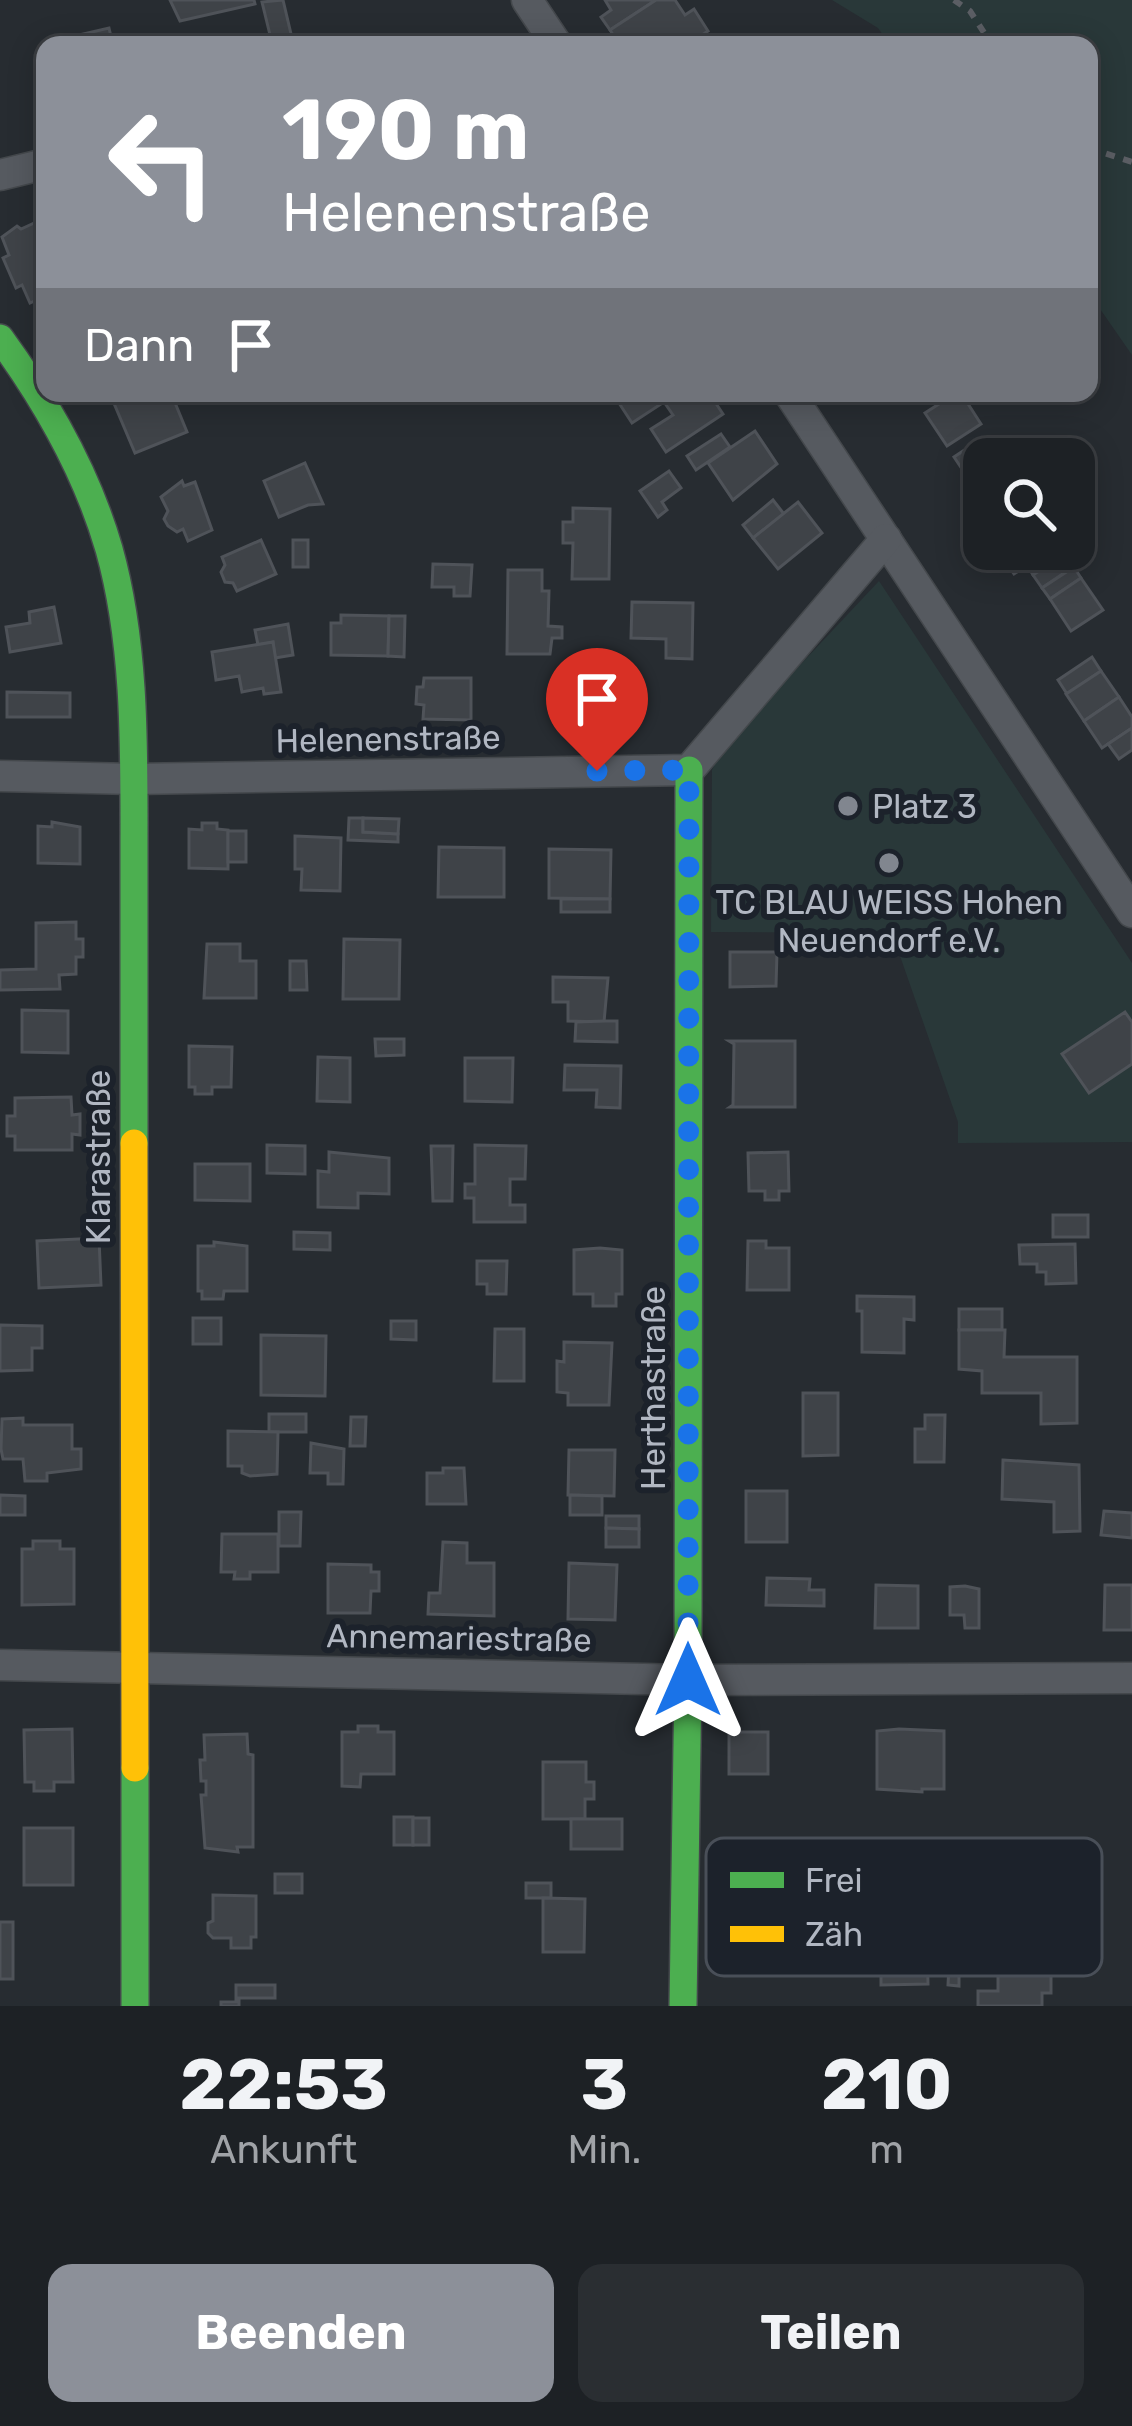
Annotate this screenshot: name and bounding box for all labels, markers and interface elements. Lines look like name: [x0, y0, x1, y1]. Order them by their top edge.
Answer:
text: 190 m: [282, 80, 530, 180]
icon: left: [84, 84, 240, 240]
text: Helenenstraße: [282, 181, 650, 245]
icon: arrive: [218, 312, 284, 378]
text: Dann: [84, 319, 194, 372]
map controls: [963, 438, 1095, 570]
button: search: [963, 438, 1095, 570]
pin: [546, 648, 648, 771]
icon: arrive: [564, 666, 630, 732]
street label: Helenenstraße: [275, 718, 501, 760]
place label: Platz 3: [872, 787, 977, 826]
marker: Platz 3: [835, 793, 861, 819]
marker: TC BLAU WEISS Hohen Neuendorf e.V.: [876, 850, 902, 876]
place label: TC BLAU WEISS Hohen Neuendorf e.V.: [715, 883, 1063, 960]
street label: Klarastraße: [79, 1070, 118, 1244]
street label: Herthastraße: [634, 1286, 673, 1490]
street label: Annemariestraße: [326, 1616, 592, 1660]
position arrow: [625, 1617, 751, 1743]
legend: [706, 1838, 1102, 1976]
text: Frei: [805, 1861, 863, 1900]
text: Zäh: [805, 1915, 863, 1954]
text: 22:53: [179, 2042, 388, 2127]
text: 3: [581, 2042, 628, 2127]
text: 210: [821, 2042, 952, 2127]
text: Ankunft: [210, 2127, 357, 2173]
text: Min.: [568, 2127, 641, 2173]
text: m: [869, 2127, 904, 2173]
button: Beenden: [48, 2264, 554, 2402]
button: Teilen: [578, 2264, 1084, 2402]

